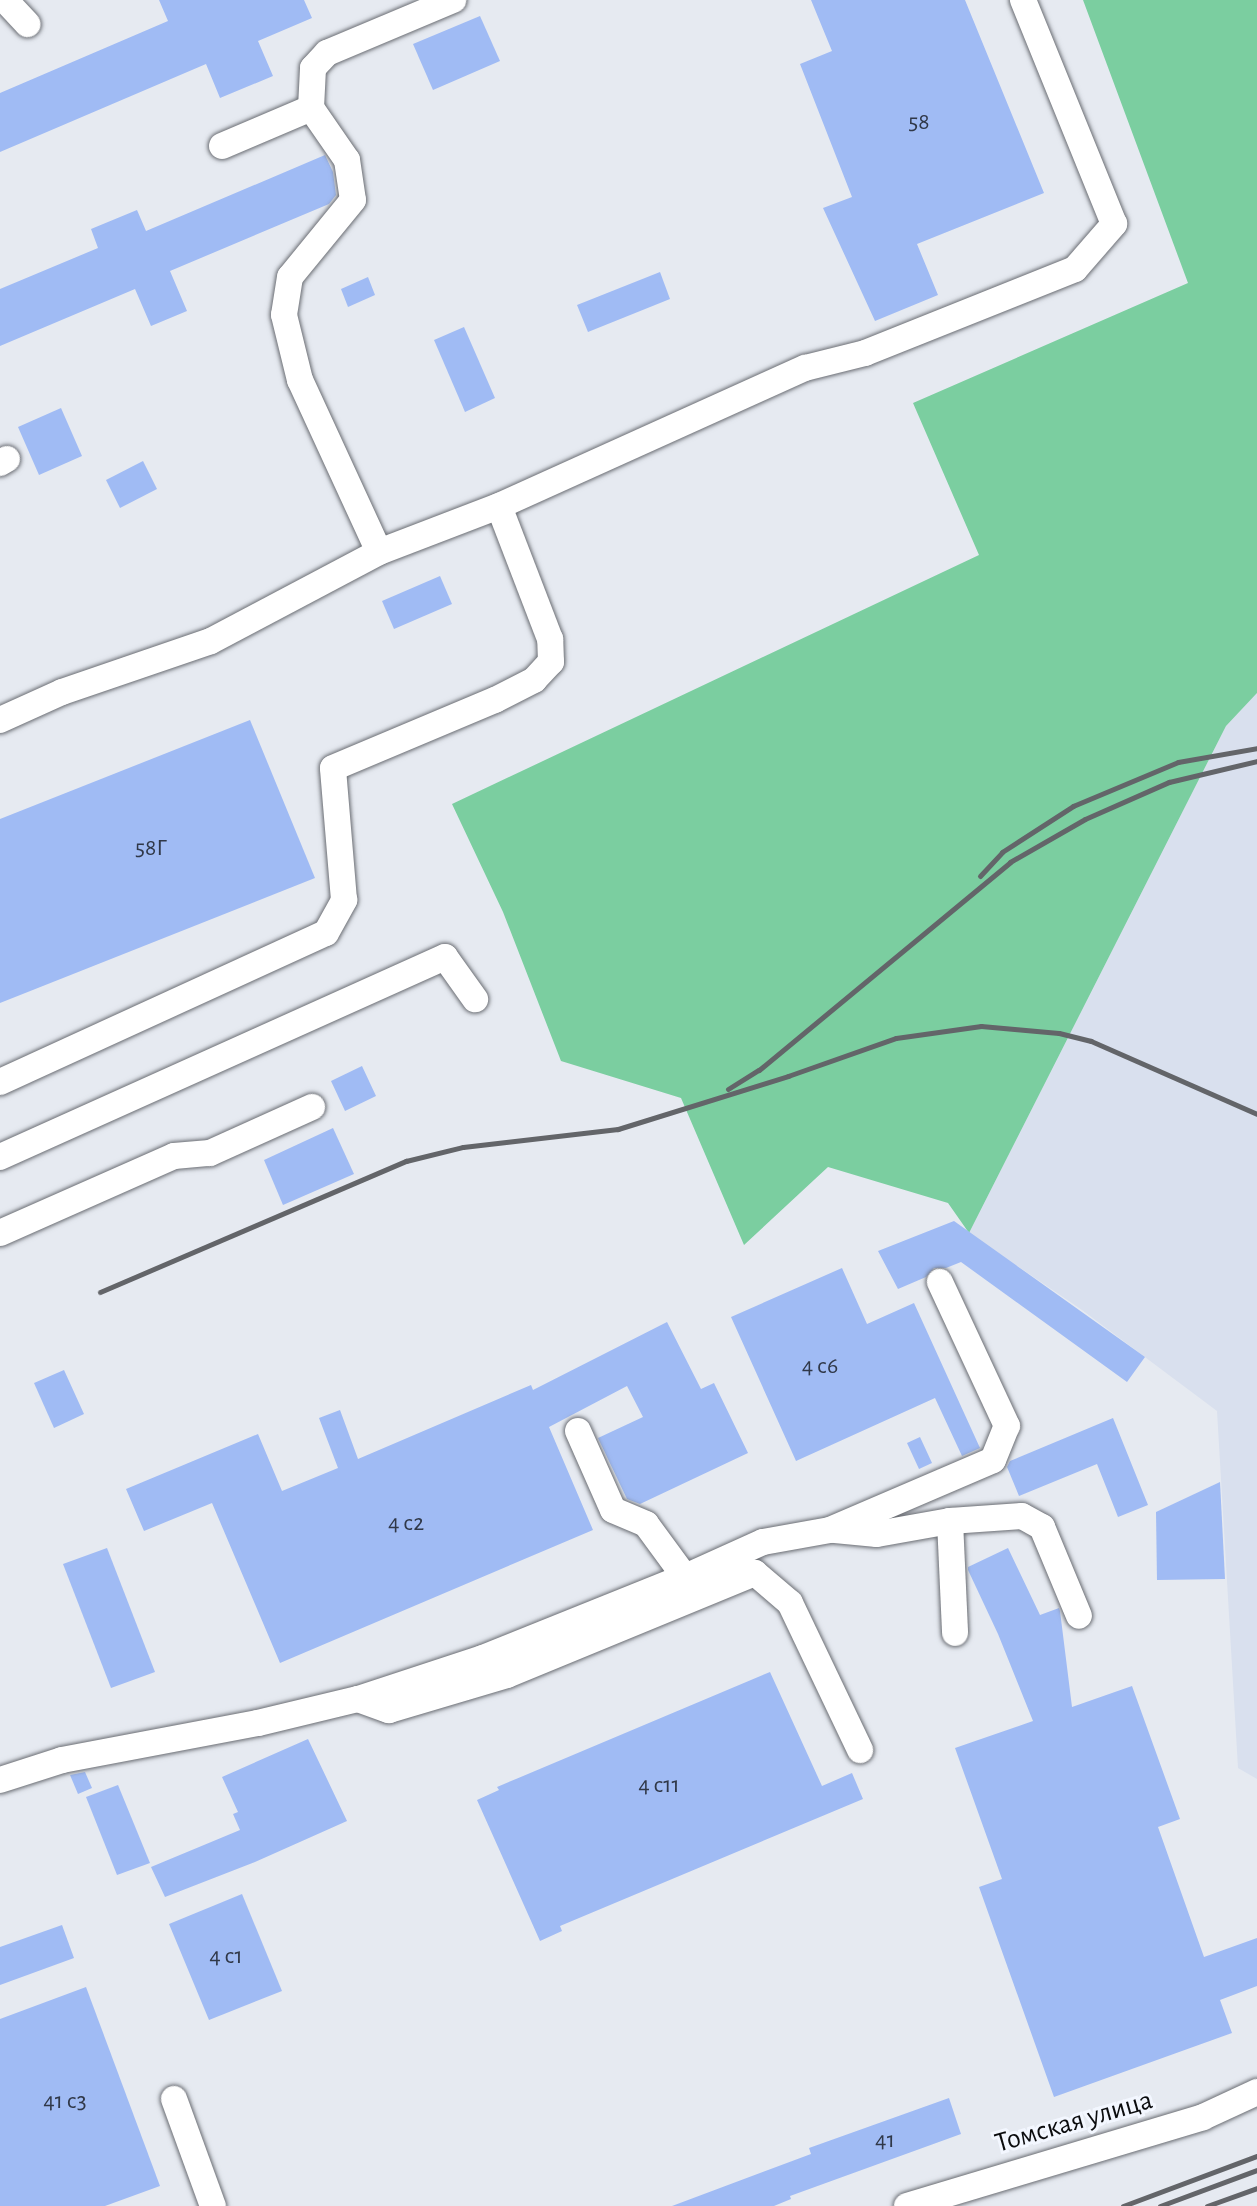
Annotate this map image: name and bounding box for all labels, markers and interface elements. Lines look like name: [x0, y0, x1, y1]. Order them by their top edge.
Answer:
house number: 58: [908, 109, 930, 137]
house number: 58Г: [135, 835, 167, 863]
house number: 4 с6: [802, 1353, 838, 1381]
house number: 4 с2: [388, 1510, 424, 1538]
house number: 4 с11: [638, 1772, 680, 1800]
house number: 4 с1: [209, 1943, 243, 1971]
street label: Томская улица: [991, 2084, 1157, 2160]
house number: 41 с3: [43, 2088, 87, 2116]
house number: 41: [875, 2127, 895, 2155]

